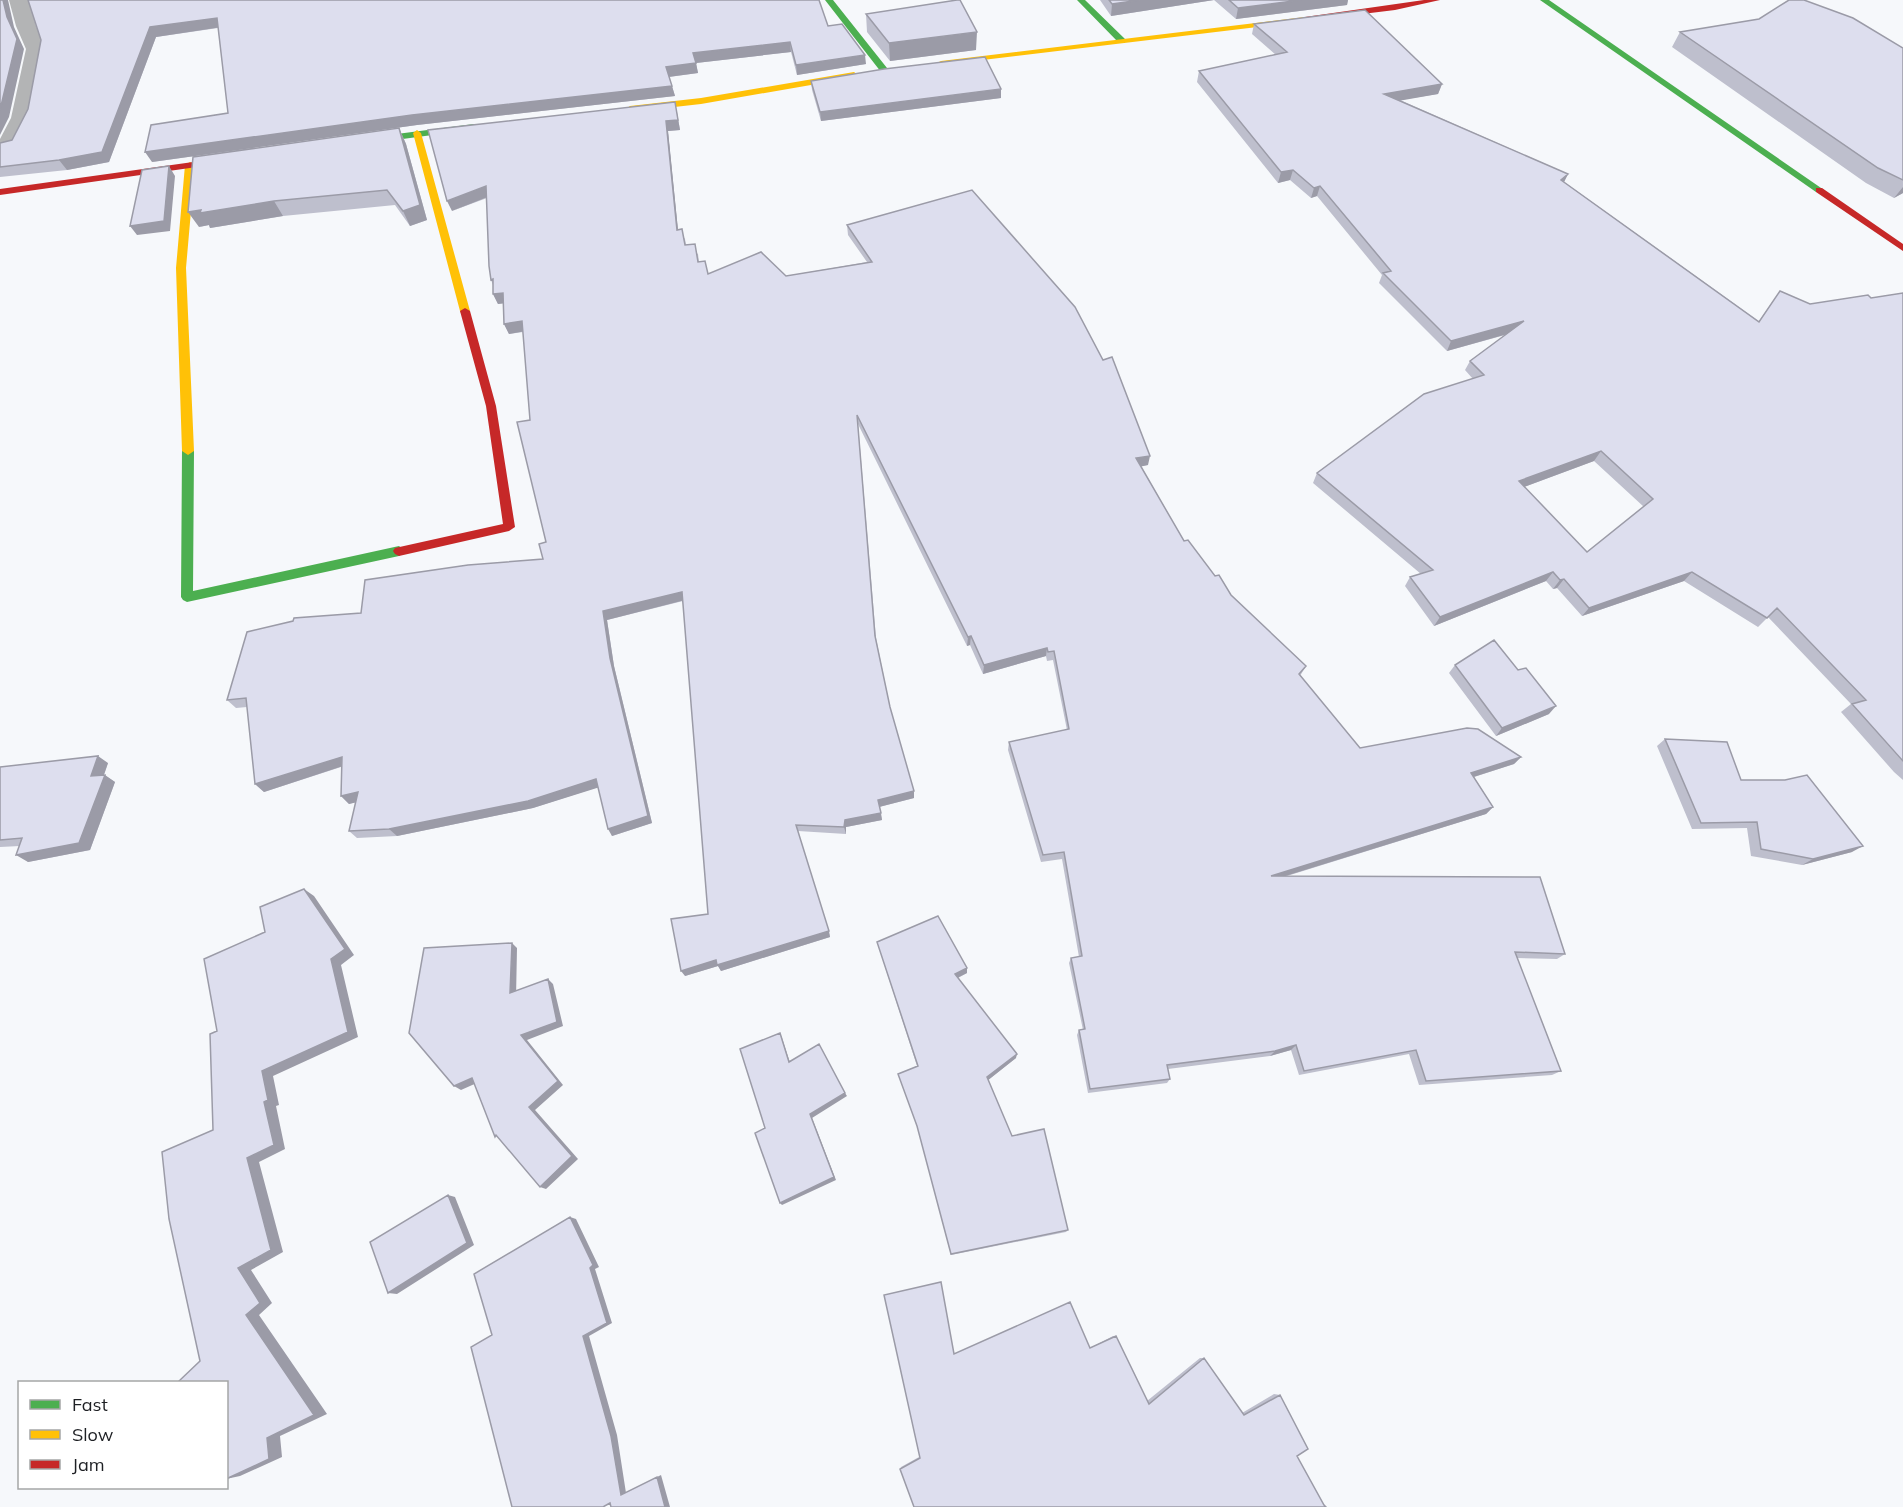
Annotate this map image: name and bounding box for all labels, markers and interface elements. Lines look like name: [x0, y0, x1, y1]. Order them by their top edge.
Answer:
legend: [18, 1381, 228, 1489]
text: Fast: [72, 1393, 108, 1416]
text: Slow: [72, 1423, 114, 1446]
text: Jam: [72, 1453, 105, 1476]

